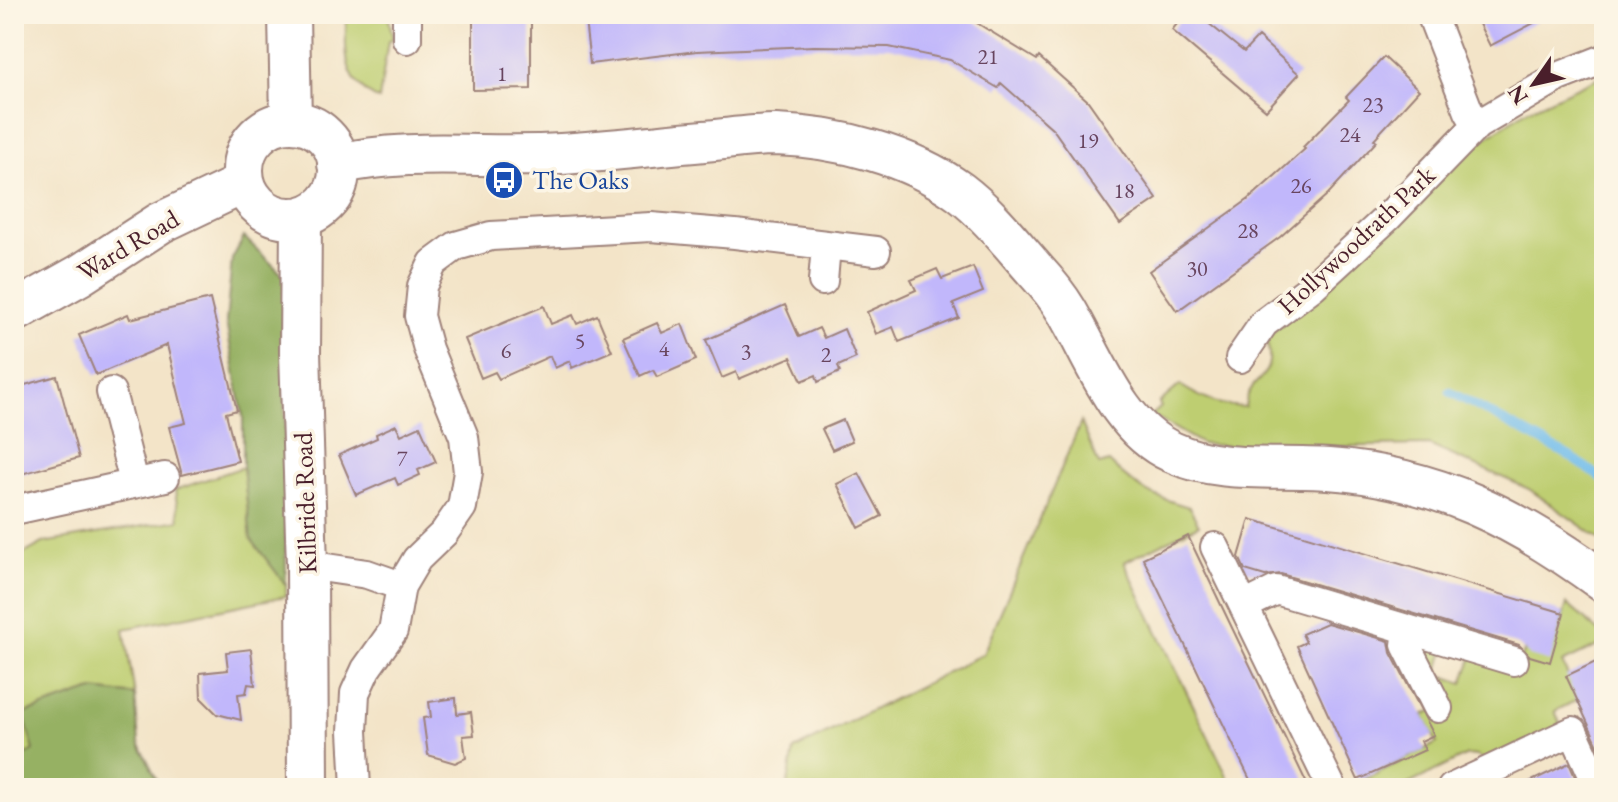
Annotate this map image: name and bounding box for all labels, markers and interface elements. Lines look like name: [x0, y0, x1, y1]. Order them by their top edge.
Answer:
house number: 21: [977, 42, 999, 71]
north arrow: [1494, 44, 1574, 124]
house number: 1: [497, 59, 507, 88]
text: N: [1501, 79, 1535, 110]
house number: 23: [1362, 90, 1384, 119]
house number: 24: [1339, 120, 1361, 149]
house number: 19: [1077, 126, 1099, 155]
street label: Hollywoodrath Park: [1270, 158, 1443, 322]
bus stop icon: The Oaks: [483, 159, 525, 201]
place label: The Oaks: [532, 163, 629, 197]
house number: 26: [1290, 171, 1312, 200]
house number: 18: [1113, 176, 1135, 205]
street label: Ward Road: [71, 201, 186, 289]
house number: 28: [1237, 216, 1259, 245]
house number: 30: [1186, 254, 1208, 283]
house number: 5: [575, 326, 585, 355]
house number: 4: [659, 334, 670, 363]
house number: 6: [501, 336, 512, 365]
house number: 3: [741, 337, 751, 366]
house number: 2: [821, 340, 832, 369]
street label: Kilbride Road: [286, 431, 324, 574]
house number: 7: [397, 444, 408, 473]

